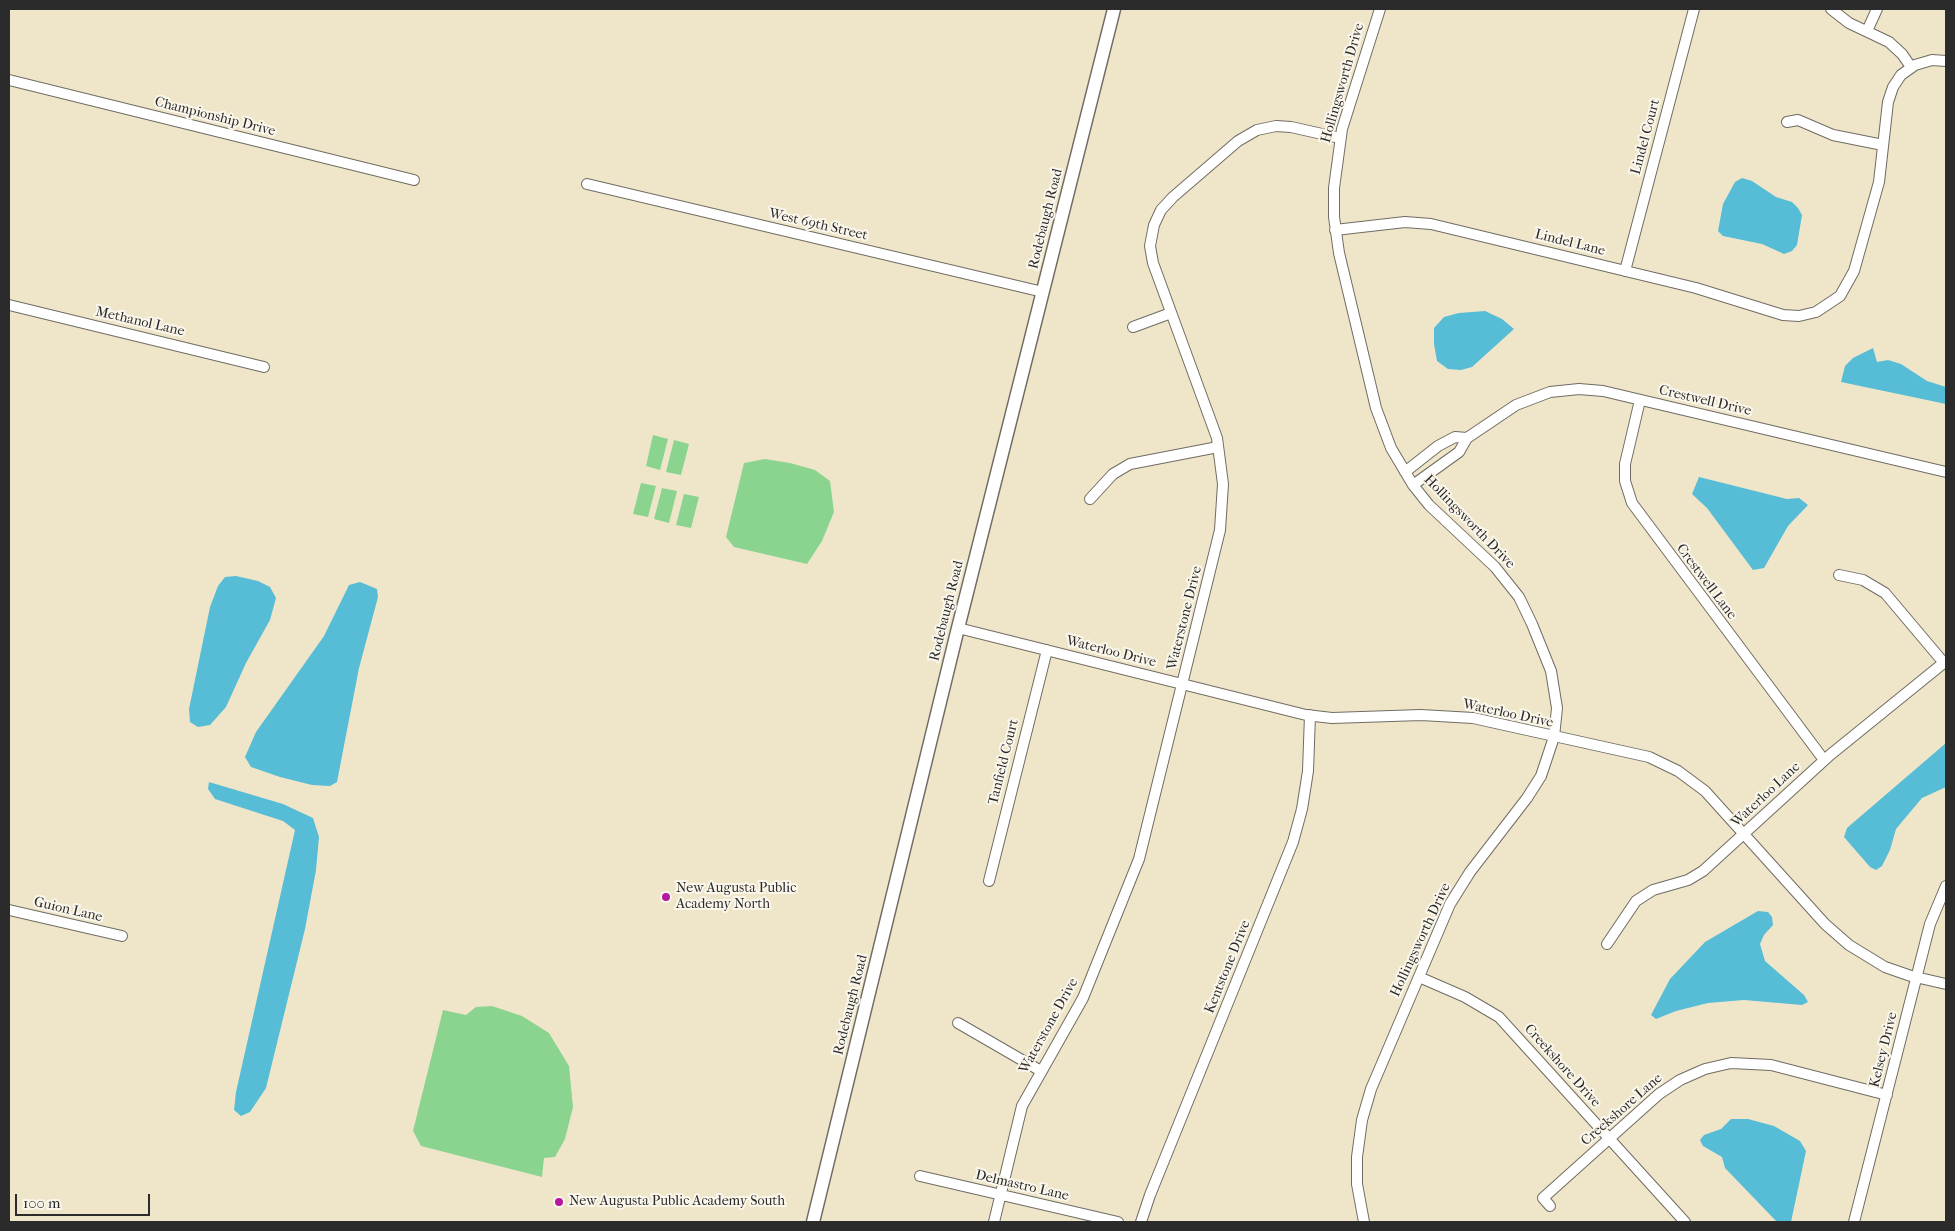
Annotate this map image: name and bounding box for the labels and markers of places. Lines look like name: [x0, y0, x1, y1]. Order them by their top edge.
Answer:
place label: New Augusta Public Academy North: [676, 881, 796, 914]
marker: New Augusta Public Academy North: [660, 891, 672, 903]
place label: New Augusta Public Academy South: [569, 1194, 785, 1210]
marker: New Augusta Public Academy South: [553, 1196, 565, 1208]

